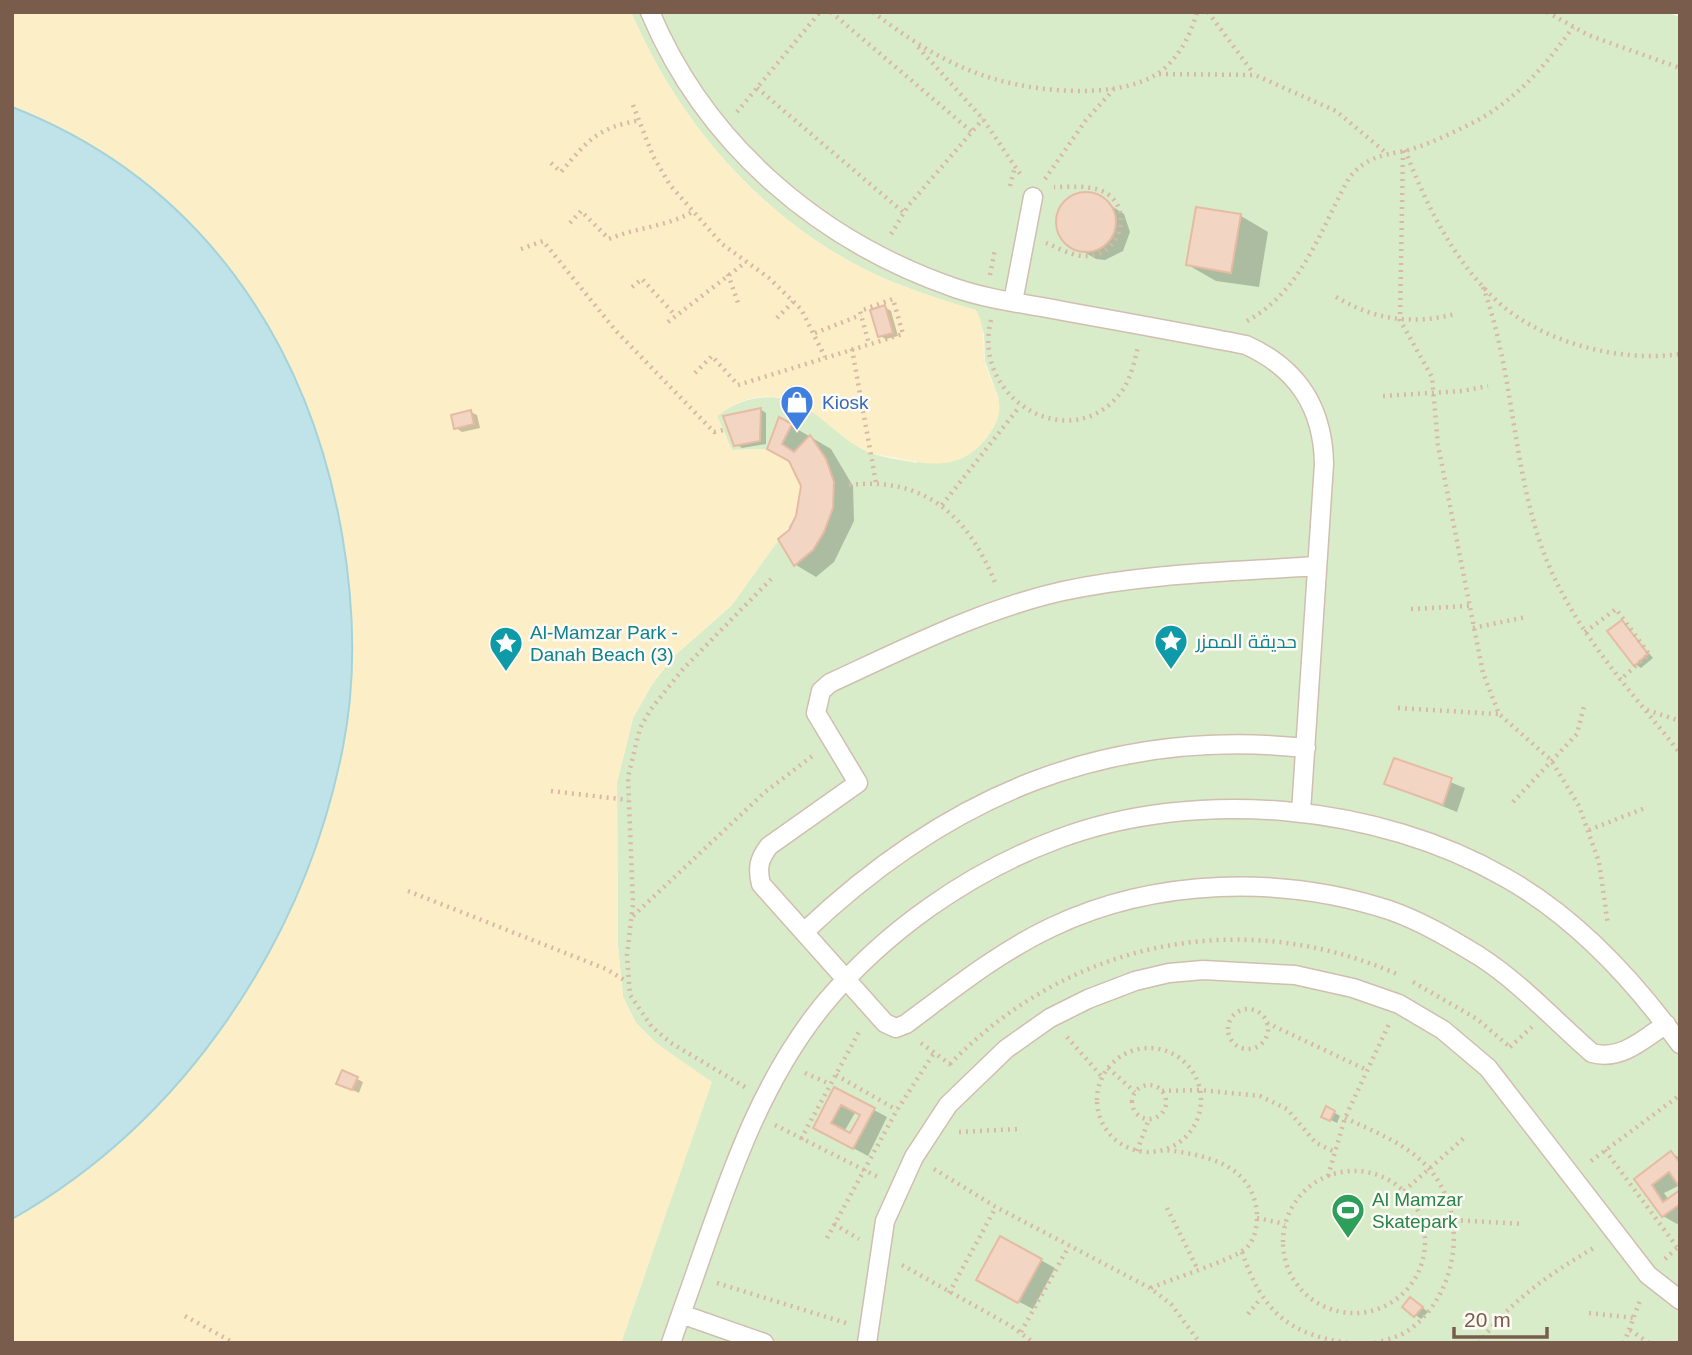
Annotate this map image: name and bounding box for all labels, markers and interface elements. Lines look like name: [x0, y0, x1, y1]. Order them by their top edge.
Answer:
shop icon: Kiosk: [778, 383, 816, 432]
place label: Kiosk: [822, 392, 869, 413]
place label: Al-Mamzar Park - Danah Beach (3): [530, 622, 678, 665]
place icon: حديقة الممزر: [1152, 622, 1190, 671]
place icon: Al-Mamzar Park - Danah Beach (3): [487, 624, 525, 673]
place label: حديقة الممزر: [1195, 631, 1297, 653]
place label: Al Mamzar Skatepark: [1372, 1189, 1463, 1232]
sports icon: Al Mamzar Skatepark: [1329, 1191, 1367, 1240]
scale bar: [1454, 1296, 1547, 1340]
text: 20 m: [1464, 1308, 1511, 1331]

